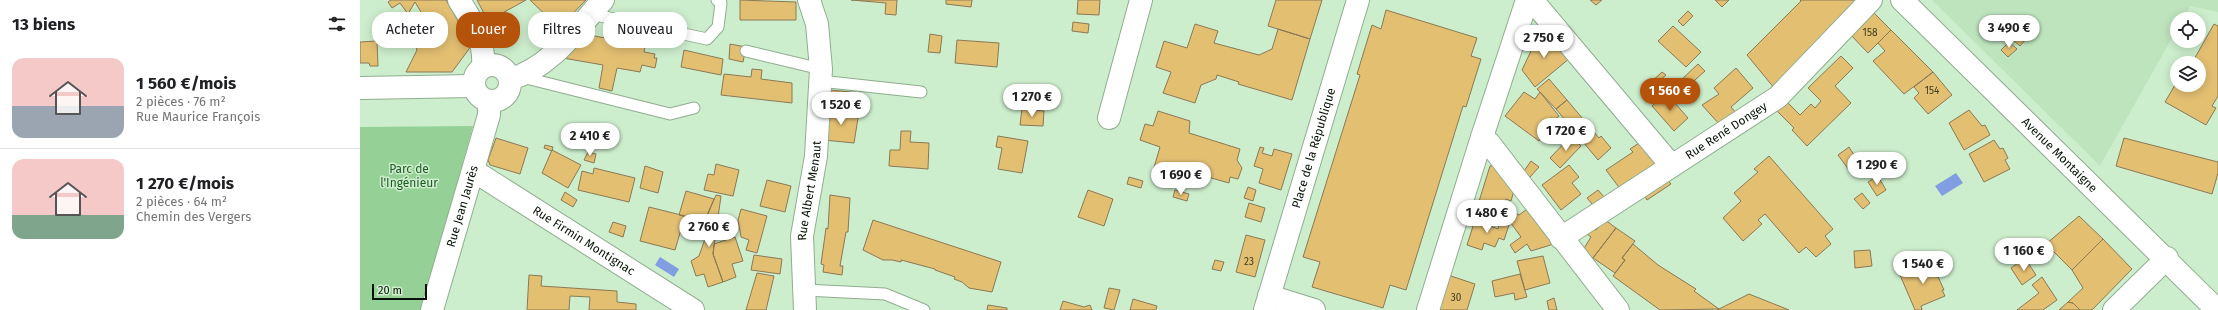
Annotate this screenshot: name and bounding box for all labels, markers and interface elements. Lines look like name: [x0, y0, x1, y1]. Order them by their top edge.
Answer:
chip: Acheter: [372, 12, 448, 48]
chip: Louer: [456, 12, 520, 48]
chip: Filtres: [528, 12, 595, 48]
chip: Nouveau: [603, 12, 687, 48]
map controls: [2170, 12, 2206, 92]
button: locate: [2170, 12, 2206, 48]
icon: filters: [326, 13, 348, 35]
text: 13 biens: [12, 14, 75, 35]
pin: 3 490 €: [1972, 15, 2046, 49]
text: 3 490 €: [1988, 20, 2030, 35]
pin: 2 750 €: [1507, 25, 1581, 59]
house number: 158: [1863, 27, 1878, 39]
text: 2 750 €: [1523, 30, 1565, 45]
button: layers: [2170, 56, 2206, 92]
text: 1 560 €/mois: [136, 73, 236, 94]
icon: home: [44, 74, 92, 122]
pin: 1 560 €: [1633, 78, 1707, 112]
text: 1 560 €: [1649, 83, 1691, 98]
pin: 1 270 €: [995, 84, 1069, 118]
house number: 154: [1925, 85, 1940, 97]
street label: Place de la République: [1289, 86, 1338, 210]
text: 1 270 €: [1012, 89, 1052, 104]
pin: 1 520 €: [804, 92, 878, 126]
text: 2 pièces · 76 m²: [136, 94, 226, 109]
text: 1 520 €: [821, 97, 862, 112]
street label: Rue René Dongey: [1683, 99, 1770, 162]
text: Rue Maurice François: [136, 109, 260, 124]
street label: Avenue Montaigne: [2019, 115, 2100, 195]
pin: 1 720 €: [1529, 118, 1603, 152]
pin: 2 410 €: [553, 123, 627, 157]
text: 1 720 €: [1546, 123, 1586, 138]
text: 2 410 €: [570, 128, 610, 143]
street label: Rue Albert Menaut: [795, 140, 824, 241]
pin: 1 290 €: [1840, 152, 1914, 186]
text: 1 290 €: [1856, 157, 1898, 172]
park label: Parc de l'Ingénieur: [380, 162, 438, 190]
pin: 1 690 €: [1144, 162, 1218, 196]
street label: Rue Jean Jaurès: [444, 163, 481, 249]
text: 1 690 €: [1160, 167, 1202, 182]
text: 1 270 €/mois: [136, 173, 234, 194]
icon: home: [44, 175, 92, 223]
text: 2 pièces · 64 m²: [136, 194, 227, 209]
pin: 1 480 €: [1450, 200, 1524, 234]
street label: Rue Firmin Montignac: [530, 203, 638, 278]
text: 1 480 €: [1466, 205, 1508, 220]
text: Chemin des Vergers: [136, 209, 251, 224]
pin: 2 760 €: [672, 214, 746, 248]
text: 2 760 €: [688, 219, 730, 234]
pin: 1 160 €: [1987, 238, 2061, 272]
text: 1 160 €: [2004, 243, 2044, 258]
pin: 1 540 €: [1886, 251, 1960, 285]
house number: 23: [1244, 256, 1254, 268]
text: 1 540 €: [1902, 256, 1944, 271]
scale bar: [372, 282, 427, 301]
text: 20 m: [378, 284, 402, 297]
house number: 30: [1451, 292, 1462, 304]

